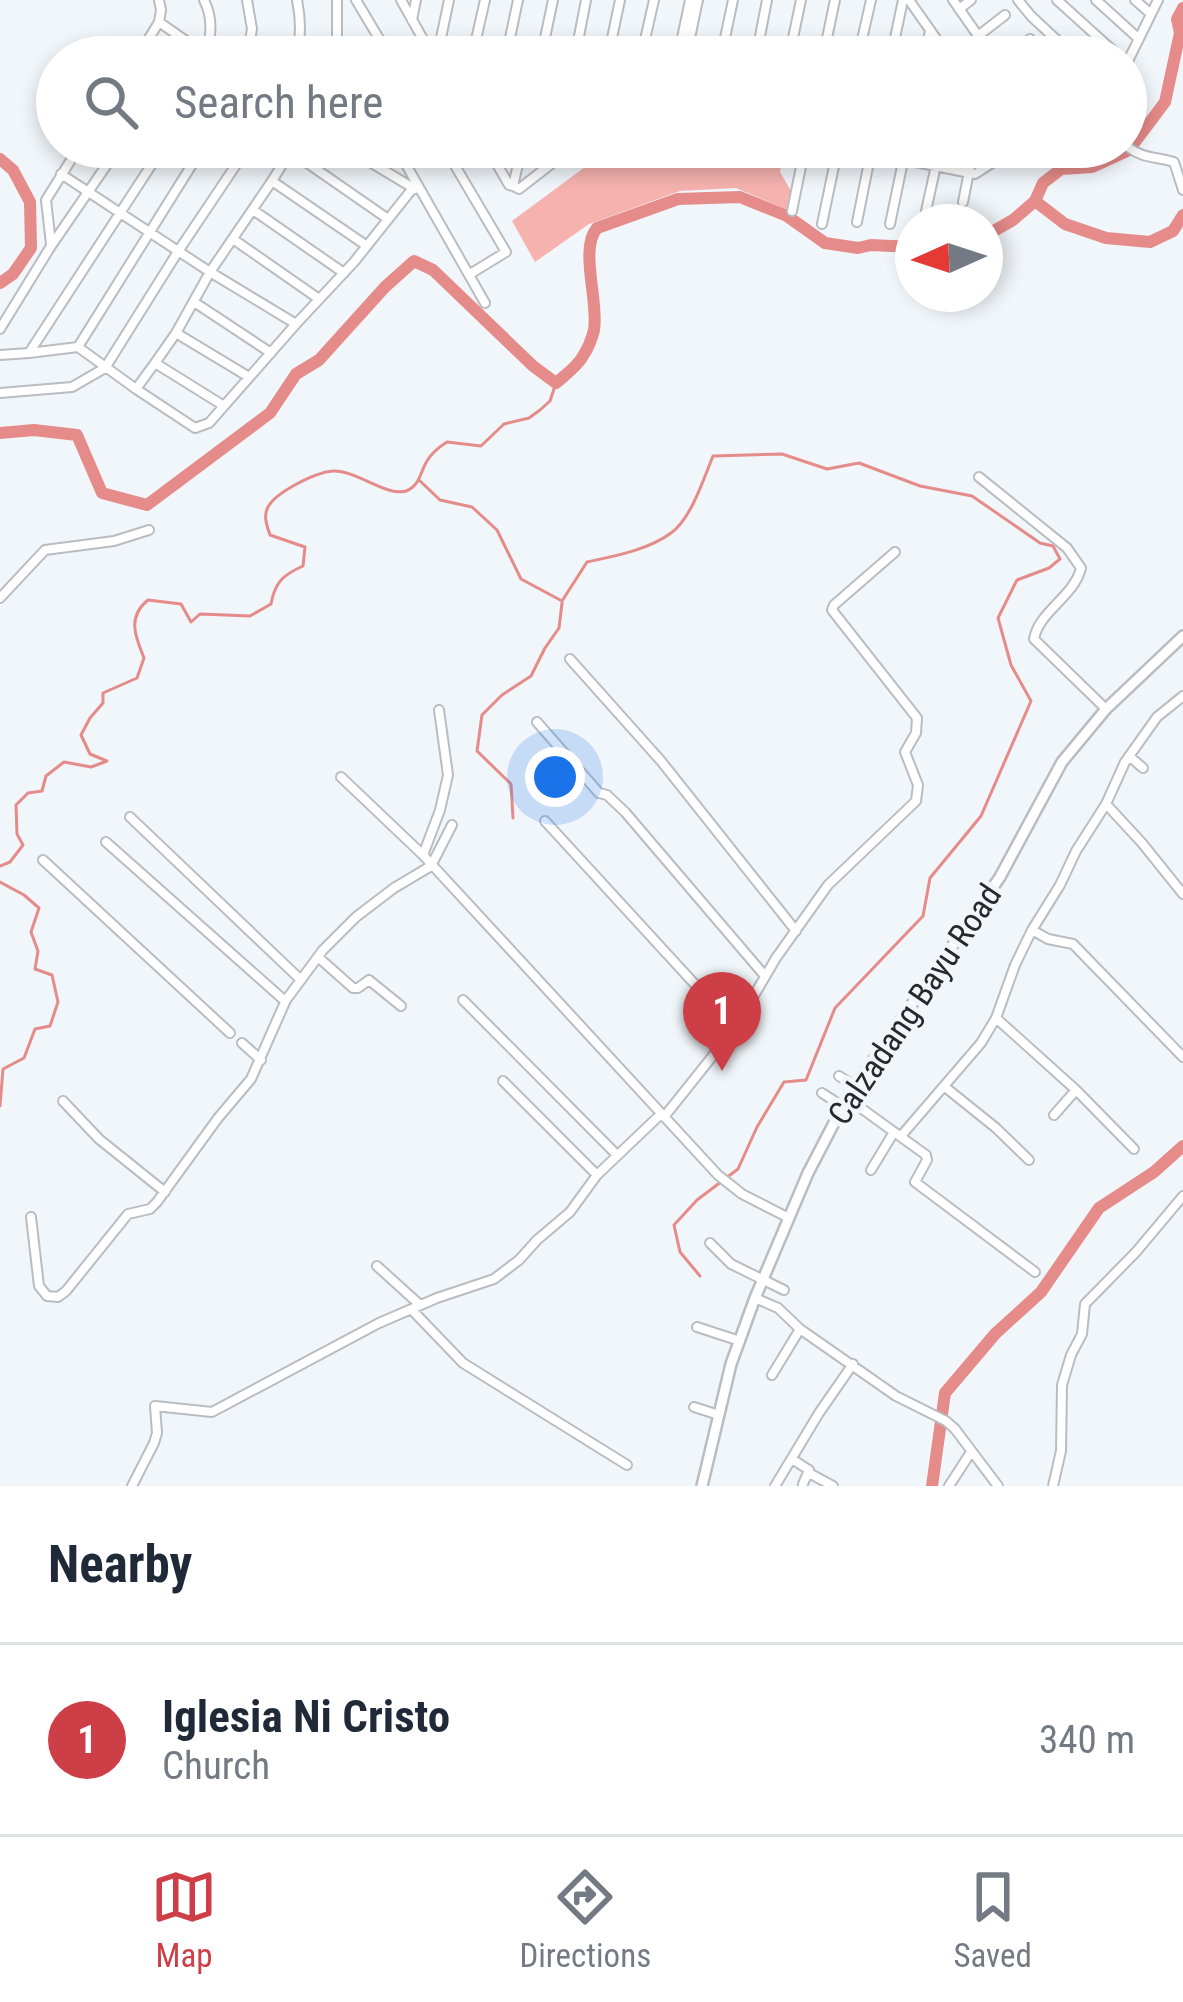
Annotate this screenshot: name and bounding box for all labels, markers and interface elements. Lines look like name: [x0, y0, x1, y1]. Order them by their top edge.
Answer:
search box: [36, 36, 1147, 168]
icon: search: [78, 69, 144, 135]
text: Search here: [174, 76, 383, 129]
north arrow: [895, 204, 1003, 312]
your location: [525, 747, 585, 807]
street label: Calzadang Bayu Road: [820, 877, 1009, 1132]
pin: 1: [683, 972, 761, 1071]
text: Nearby: [48, 1535, 192, 1594]
text: Iglesia Ni Cristo: [162, 1690, 450, 1743]
text: 1: [77, 1717, 97, 1763]
text: 340 m: [1039, 1717, 1135, 1763]
text: Church: [162, 1743, 270, 1789]
tab: Map: [151, 1864, 217, 1975]
tab: Directions: [519, 1864, 651, 1975]
tab: Saved: [953, 1864, 1032, 1975]

